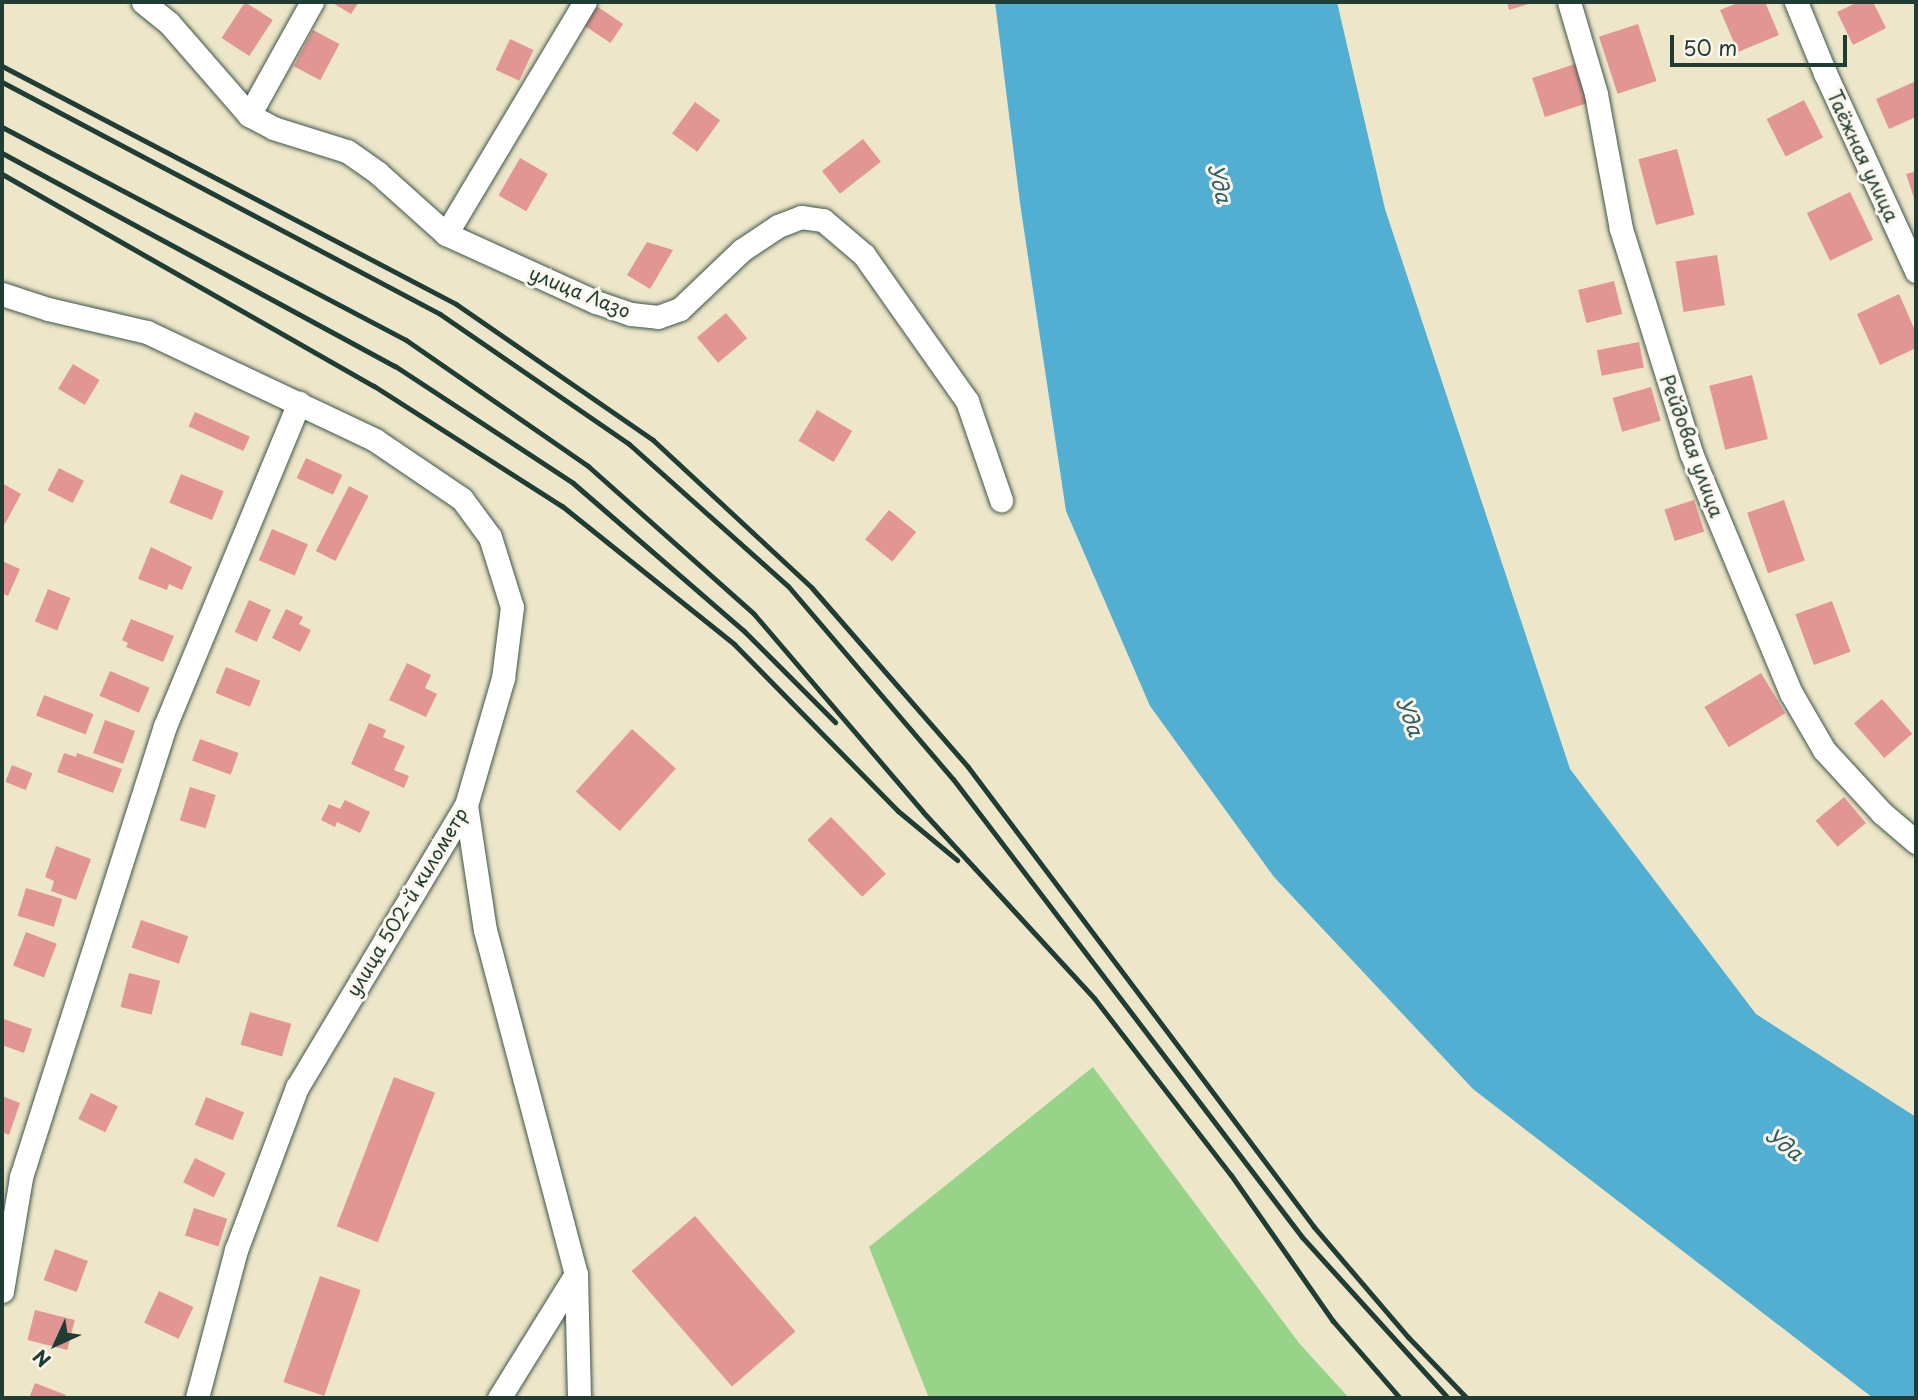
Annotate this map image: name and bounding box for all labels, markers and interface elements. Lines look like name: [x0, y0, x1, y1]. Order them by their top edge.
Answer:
scale bar: [1673, 21, 1850, 65]
text: 50 m: [1683, 31, 1737, 63]
street label: Таёжная улица: [1822, 86, 1904, 226]
water label: Уда: [1204, 161, 1238, 205]
street label: улица Лазо: [526, 261, 634, 323]
street label: Рейдовая улица: [1655, 371, 1729, 521]
water label: Уда: [1392, 693, 1430, 739]
street label: улица 502-й километр: [341, 803, 473, 1001]
water label: Уда: [1762, 1121, 1808, 1165]
north arrow: [21, 1309, 91, 1379]
text: N: [26, 1344, 56, 1374]

